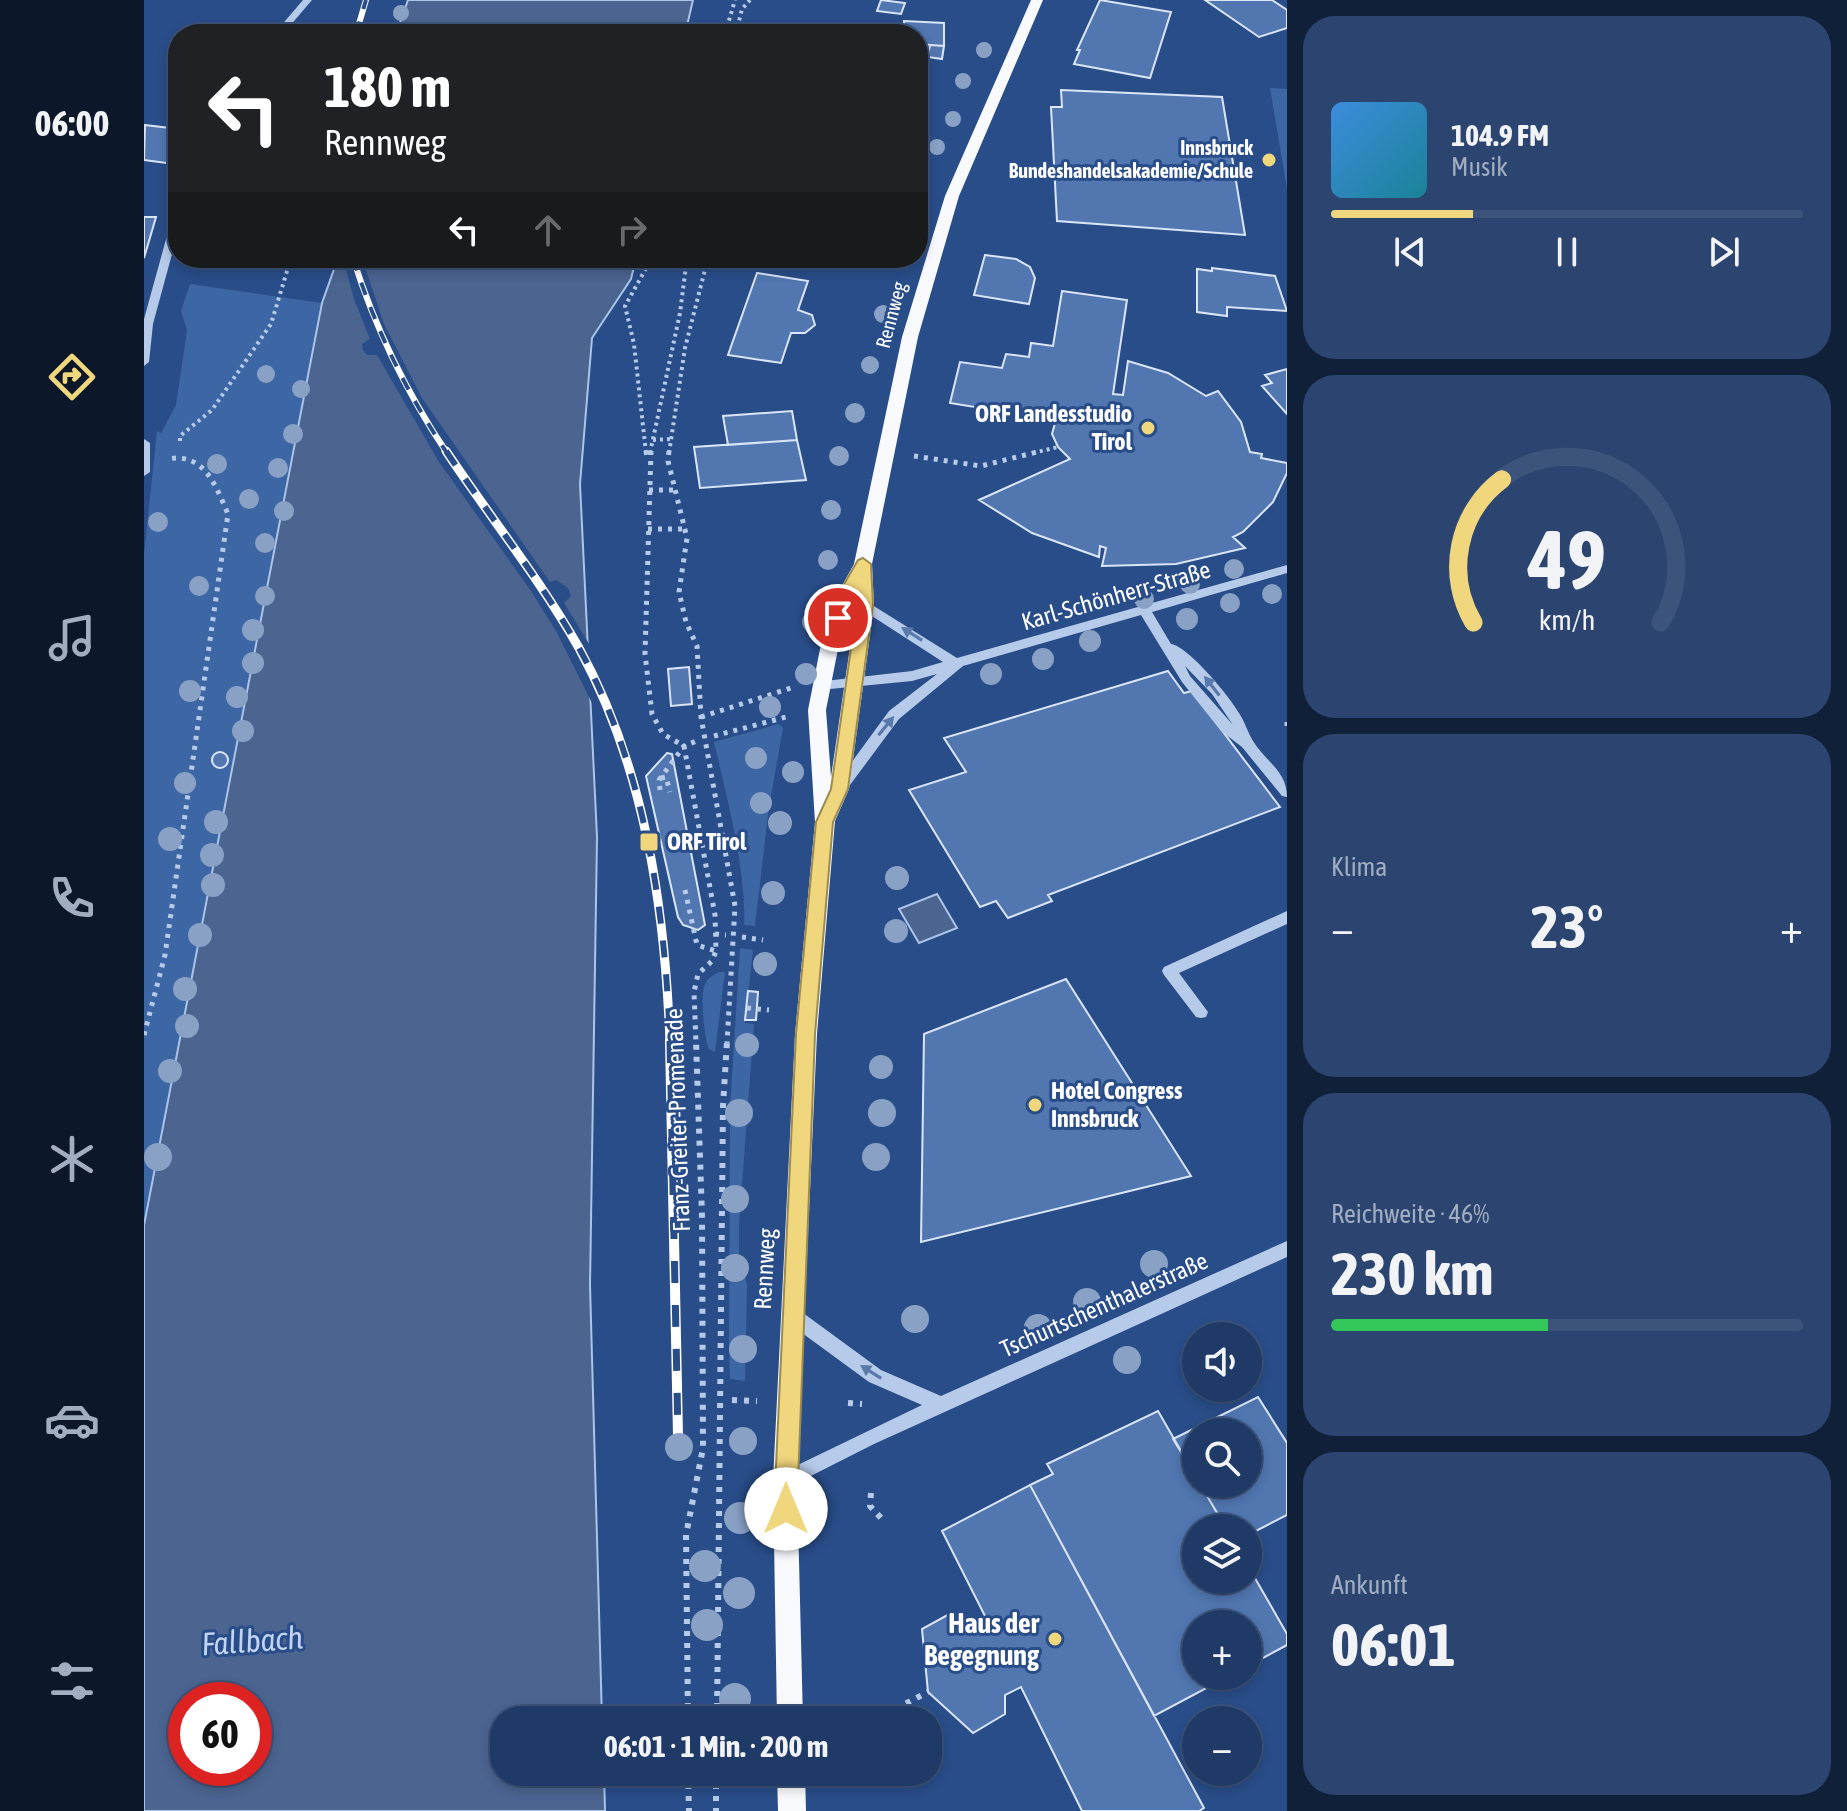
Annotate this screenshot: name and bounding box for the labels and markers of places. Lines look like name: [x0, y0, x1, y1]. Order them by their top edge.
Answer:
place label: Innsbruck Bundeshandelsakademie/Schule: [1009, 136, 1253, 182]
marker: Innsbruck Bundeshandelsakademie/Schule: [1260, 151, 1278, 169]
place label: ORF Landesstudio Tirol: [975, 400, 1133, 455]
marker: ORF Landesstudio Tirol: [1139, 419, 1157, 437]
pin: [804, 584, 872, 652]
place label: ORF Tirol: [667, 828, 747, 855]
marker: ORF Tirol: [638, 831, 660, 853]
place label: Hotel Congress Innsbruck: [1051, 1077, 1183, 1132]
marker: Hotel Congress Innsbruck: [1026, 1096, 1044, 1114]
place label: Haus der Begegnung: [924, 1607, 1040, 1671]
marker: Haus der Begegnung: [1046, 1630, 1064, 1648]

